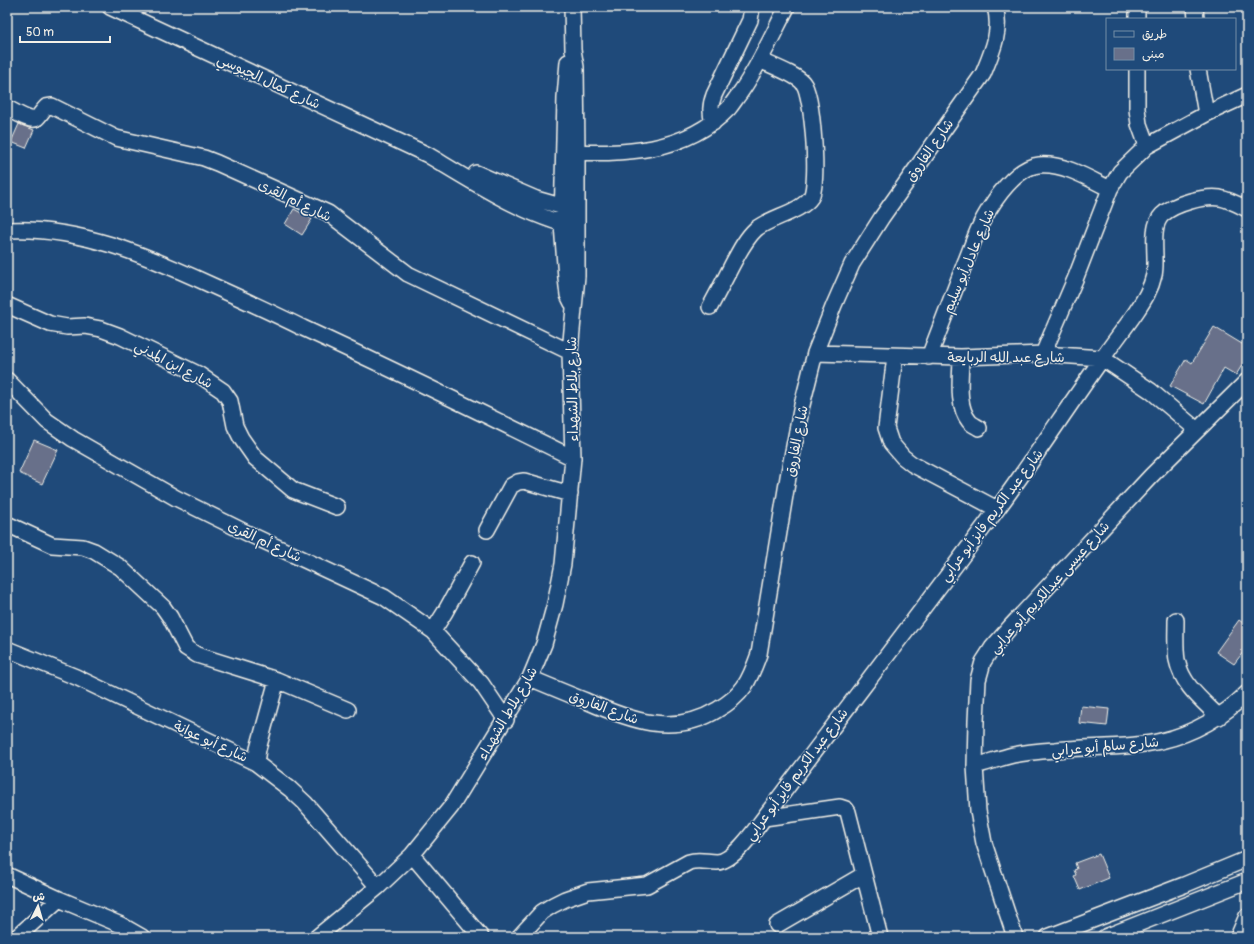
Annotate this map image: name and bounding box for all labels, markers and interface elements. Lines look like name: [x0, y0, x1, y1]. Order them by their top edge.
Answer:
scale bar: [20, 18, 110, 44]
legend: [1106, 18, 1236, 70]
text: 50 m: [26, 25, 54, 40]
text: طريق: [1142, 27, 1167, 42]
text: مبنى: [1142, 47, 1165, 62]
street label: شارع كمال الجيوسي: [213, 50, 323, 116]
street label: شارع الفاروق: [902, 116, 958, 185]
street label: شارع أم القرى: [255, 175, 334, 227]
street label: شارع عادل أبو سليم: [939, 206, 1000, 317]
street label: شارع بلاط الشهداء: [563, 336, 583, 442]
street label: شارع ابن المدني: [130, 337, 216, 396]
street label: شارع عبد الله الربايعة: [947, 349, 1065, 367]
street label: شارع الفاروق: [781, 404, 813, 479]
street label: شارع عبد الكريم فايز أبو عرابي: [936, 446, 1050, 587]
street label: شارع أم القرى: [224, 517, 304, 568]
street label: شارع عيسى عبدالكريم أبو عرابي: [986, 518, 1116, 660]
street label: شارع بلاط الشهداء: [474, 663, 542, 764]
street label: شارع الفاروق: [566, 687, 641, 729]
street label: شارع عبد الكريم فايز أبو عرابي: [741, 705, 855, 846]
street label: شارع أبو عوانة: [171, 717, 251, 767]
street label: شارع سالم أبو عرابي: [1051, 733, 1160, 764]
north arrow: [18, 886, 58, 926]
text: ش: [32, 890, 45, 904]

